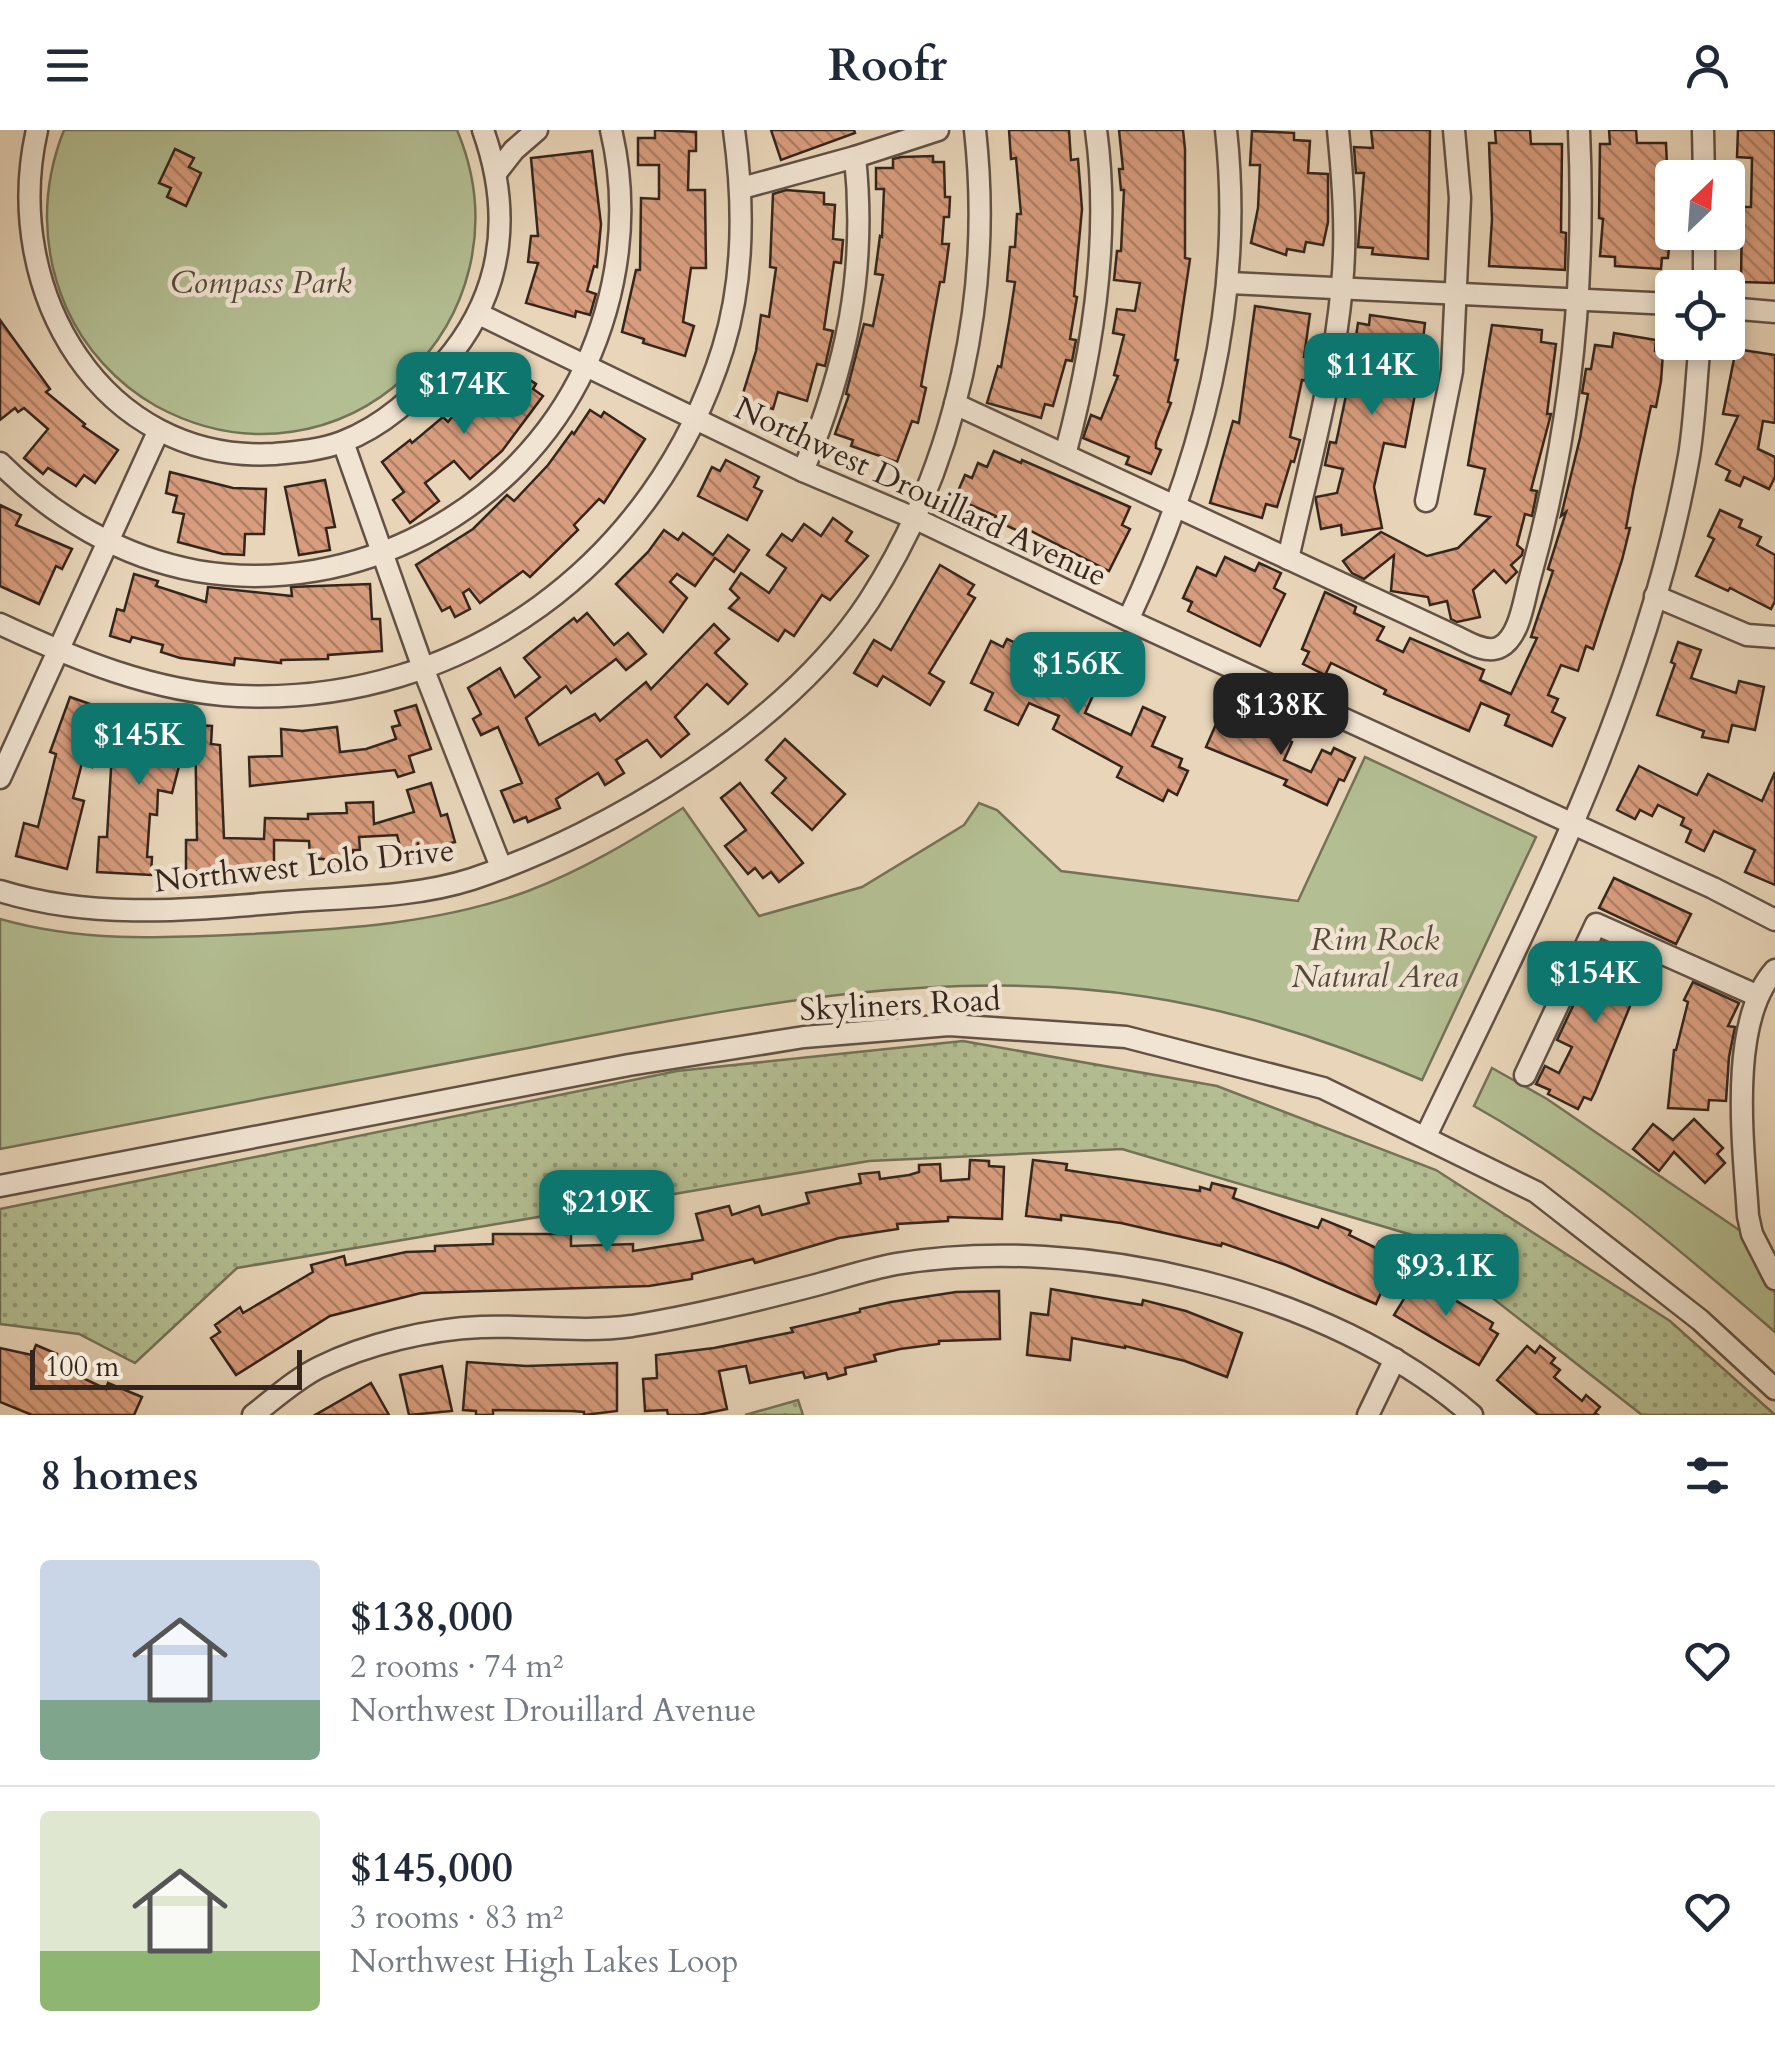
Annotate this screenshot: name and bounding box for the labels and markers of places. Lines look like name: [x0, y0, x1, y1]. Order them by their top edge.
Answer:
pin: $114K: [1302, 333, 1442, 418]
pin: $174K: [394, 352, 534, 437]
pin: $156K: [1008, 632, 1148, 717]
pin: $138K: [1211, 673, 1351, 758]
pin: $145K: [69, 703, 209, 788]
pin: $154K: [1525, 941, 1665, 1026]
pin: $219K: [537, 1170, 677, 1255]
pin: $93.1K: [1365, 1234, 1527, 1319]

